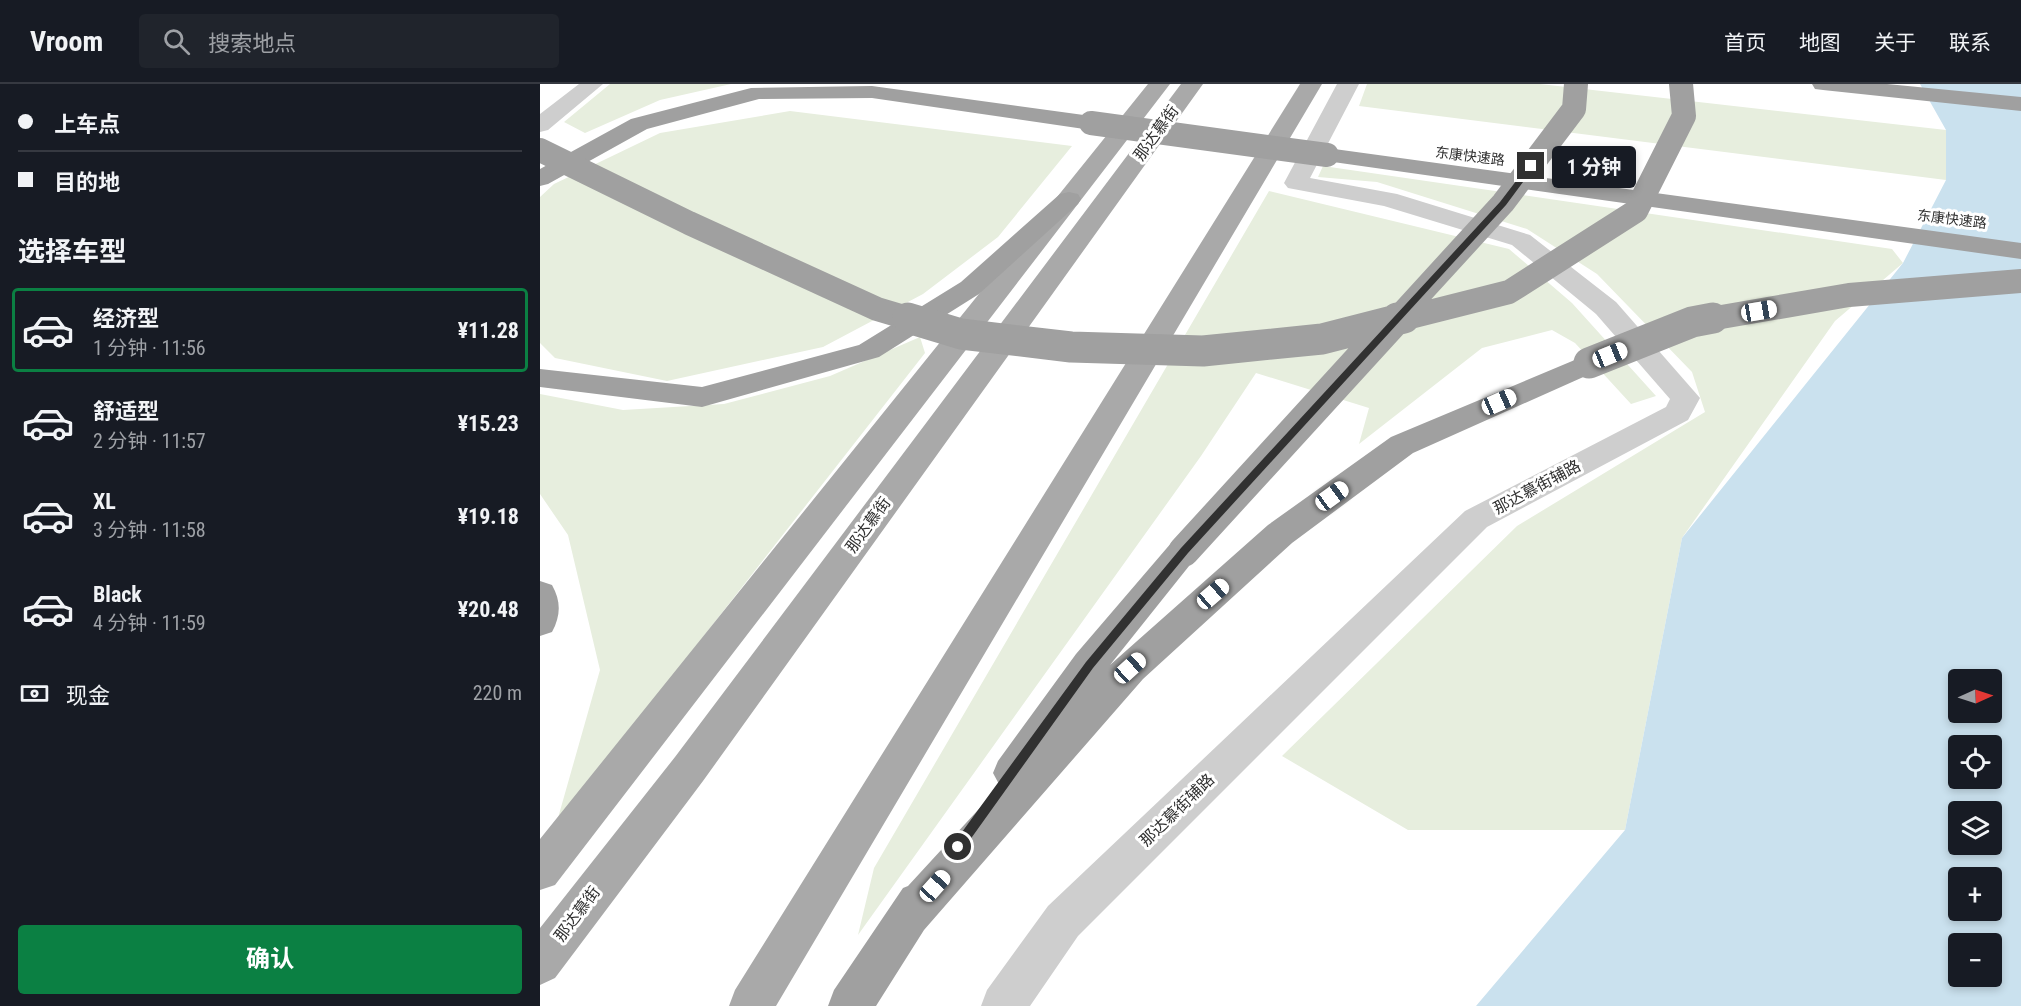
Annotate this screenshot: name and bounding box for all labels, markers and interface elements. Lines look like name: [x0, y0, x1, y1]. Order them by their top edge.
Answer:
search box: [139, 14, 559, 68]
text: Vroom: [30, 25, 103, 58]
icon: search: [160, 25, 193, 58]
text: 搜索地点: [208, 31, 296, 56]
text: 首页: [1724, 31, 1766, 55]
text: 地图: [1799, 31, 1841, 55]
text: 关于: [1874, 31, 1916, 55]
text: 联系: [1949, 31, 1991, 55]
street label: 那达慕街: [1130, 102, 1182, 164]
text: 上车点: [54, 112, 120, 137]
street label: 东康快速路: [1434, 144, 1506, 168]
callout: 1 分钟: [1552, 145, 1636, 187]
route end: [1517, 152, 1544, 179]
text: 1 分钟: [1567, 155, 1621, 179]
text: 目的地: [54, 170, 120, 195]
street label: 东康快速路: [1916, 207, 1988, 231]
text: 选择车型: [18, 236, 126, 268]
car: [1740, 299, 1778, 323]
icon: car: [21, 303, 75, 357]
text: 经济型: [93, 306, 159, 331]
text: ¥11.28: [458, 318, 519, 343]
text: 1 分钟 · 11:56: [93, 336, 206, 360]
car: [1590, 340, 1630, 370]
car: [1479, 386, 1519, 418]
icon: car: [21, 396, 75, 450]
text: 舒适型: [93, 399, 159, 424]
text: ¥15.23: [458, 411, 519, 436]
text: 2 分钟 · 11:57: [93, 429, 206, 453]
street label: 那达慕街辅路: [1490, 456, 1584, 518]
car: [1312, 478, 1352, 514]
icon: car: [21, 489, 75, 543]
text: XL: [93, 489, 116, 514]
street label: 那达慕街: [842, 494, 894, 556]
text: ¥19.18: [458, 504, 519, 529]
text: 3 分钟 · 11:58: [93, 518, 206, 542]
car: [1194, 575, 1232, 613]
icon: car: [21, 582, 75, 636]
text: Black: [93, 582, 142, 607]
text: ¥20.48: [458, 597, 519, 622]
text: 4 分钟 · 11:59: [93, 611, 206, 635]
car: [1111, 649, 1149, 687]
north arrow: [1948, 669, 2002, 723]
map controls: [1948, 669, 2002, 987]
icon: cash: [18, 677, 51, 710]
text: 220 m: [473, 681, 522, 705]
text: 现金: [66, 683, 110, 708]
button: locate: [1948, 735, 2002, 789]
street label: 那达慕街辅路: [1136, 770, 1218, 850]
button: layers: [1948, 801, 2002, 855]
route start: [944, 833, 971, 860]
car: [916, 867, 954, 905]
button: +: [1948, 867, 2002, 921]
street label: 那达慕街: [550, 883, 604, 945]
button: 确认: [18, 925, 522, 994]
button: −: [1948, 933, 2002, 987]

